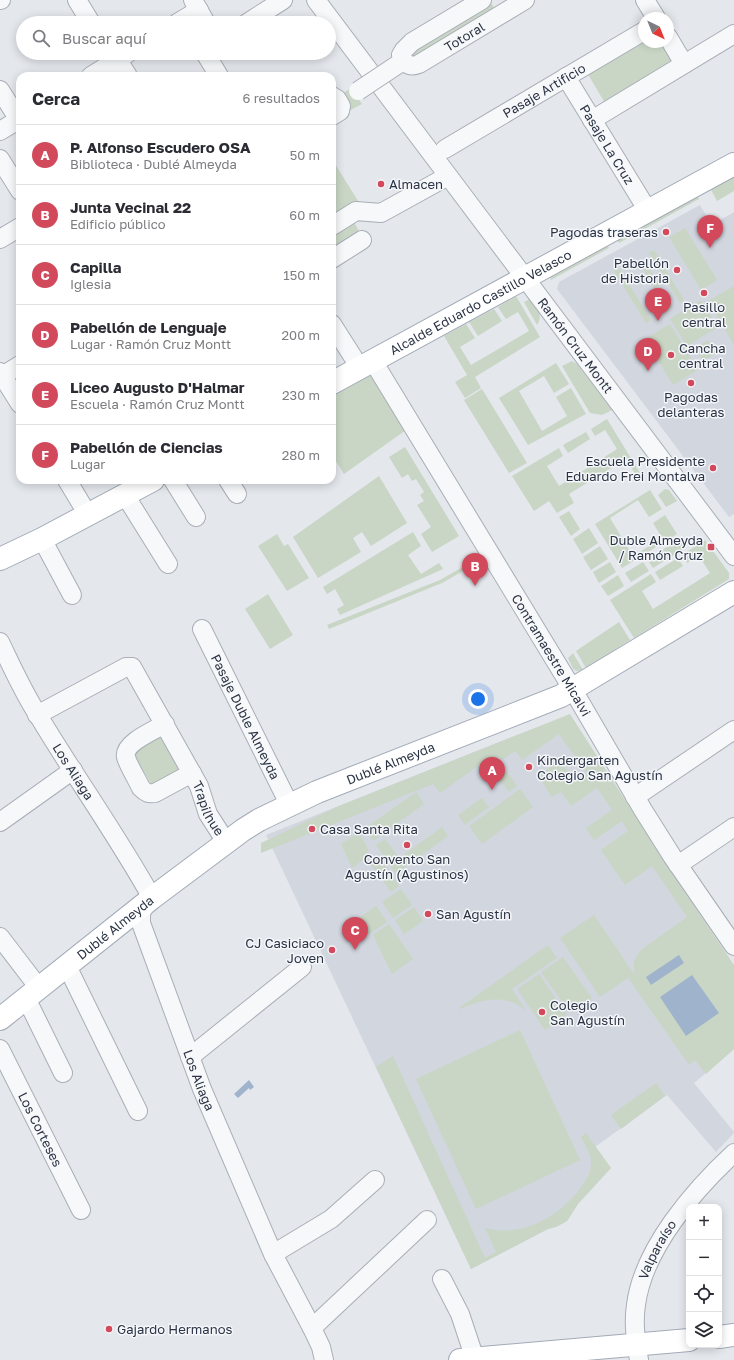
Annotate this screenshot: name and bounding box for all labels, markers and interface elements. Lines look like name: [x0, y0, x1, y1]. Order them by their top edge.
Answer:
north arrow: [638, 12, 674, 48]
search box: [16, 16, 336, 60]
street label: Totoral: [441, 18, 487, 55]
icon: search: [30, 27, 52, 49]
text: Buscar aquí: [62, 29, 146, 47]
street label: Pasaje Artificio: [500, 59, 588, 121]
text: Cerca: [32, 88, 80, 109]
text: 6 resultados: [243, 90, 320, 106]
street label: Pasaje La Cruz: [577, 101, 638, 188]
text: P. Alfonso Escudero OSA: [70, 138, 251, 156]
text: A: [40, 147, 50, 163]
text: 50 m: [290, 147, 320, 163]
text: Biblioteca · Dublé Almeyda: [70, 156, 237, 172]
place label: Almacen: [389, 176, 443, 192]
marker: Almacen: [376, 179, 386, 189]
text: Junta Vecinal 22: [70, 198, 191, 216]
text: B: [40, 207, 50, 223]
text: 60 m: [289, 207, 320, 223]
pin: F: [697, 215, 723, 248]
text: Edificio público: [70, 216, 166, 232]
place label: Pagodas traseras: [550, 224, 658, 240]
marker: Pagodas traseras: [661, 227, 671, 237]
street label: Alcalde Eduardo Castillo Velasco: [387, 246, 574, 358]
place label: Pabellón de Historia: [601, 255, 669, 286]
text: Capilla: [70, 258, 121, 276]
marker: Pabellón de Historia: [672, 265, 682, 275]
text: C: [40, 267, 50, 283]
text: 150 m: [283, 267, 320, 283]
text: Iglesia: [70, 276, 111, 292]
pin: E: [645, 288, 671, 321]
marker: Pasillo central: [699, 288, 709, 298]
street label: Ramón Cruz Montt: [534, 294, 617, 396]
place label: Pasillo central: [682, 299, 726, 330]
text: Pabellón de Lenguaje: [70, 318, 227, 336]
text: D: [40, 327, 50, 343]
text: 200 m: [282, 327, 320, 343]
text: Lugar · Ramón Cruz Montt: [70, 336, 231, 352]
pin: D: [635, 338, 661, 371]
place label: Cancha central: [679, 340, 726, 371]
marker: Cancha central: [666, 350, 676, 360]
text: Liceo Augusto D'Halmar: [70, 378, 245, 396]
marker: Pagodas delanteras: [686, 378, 696, 388]
text: E: [41, 387, 49, 403]
text: 230 m: [282, 387, 320, 403]
place label: Pagodas delanteras: [658, 389, 725, 420]
text: Escuela · Ramón Cruz Montt: [70, 396, 245, 412]
text: Pabellón de Ciencias: [70, 438, 223, 456]
text: F: [41, 447, 49, 463]
text: 280 m: [282, 447, 320, 463]
place label: Escuela Presidente Eduardo Frei Montalva: [566, 453, 705, 484]
text: Lugar: [70, 456, 105, 472]
marker: Escuela Presidente Eduardo Frei Montalva: [708, 463, 718, 473]
place label: Duble Almeyda / Ramón Cruz: [609, 532, 703, 563]
marker: Duble Almeyda / Ramón Cruz: [706, 542, 716, 552]
pin: B: [462, 553, 488, 586]
street label: Contramaestre Micalvi: [508, 591, 595, 719]
street label: Pasaje Duble Almeyda: [208, 651, 283, 782]
your location: [468, 689, 488, 709]
street label: Dublé Almeyda: [344, 739, 437, 788]
street label: Los Aliaga: [49, 740, 97, 803]
place label: Kindergarten Colegio San Agustín: [537, 752, 663, 783]
pin: A: [479, 757, 505, 790]
marker: Kindergarten Colegio San Agustín: [524, 762, 534, 772]
street label: Trapilhue: [190, 778, 228, 839]
place label: Casa Santa Rita: [320, 821, 418, 837]
marker: Casa Santa Rita: [307, 824, 317, 834]
marker: Convento San Agustín (Agustinos): [402, 840, 412, 850]
place label: Convento San Agustín (Agustinos): [345, 851, 469, 882]
street label: Dublé Almeyda: [73, 892, 157, 963]
place label: San Agustín: [436, 906, 511, 922]
marker: San Agustín: [423, 909, 433, 919]
pin: C: [342, 917, 368, 950]
place label: CJ Casiciaco Joven: [245, 935, 324, 966]
marker: CJ Casiciaco Joven: [327, 945, 337, 955]
place label: Colegio San Agustín: [550, 997, 625, 1028]
marker: Colegio San Agustín: [537, 1007, 547, 1017]
street label: Los Aliaga: [180, 1047, 218, 1113]
street label: Los Corteses: [15, 1089, 66, 1169]
map controls: [686, 1204, 722, 1348]
button: +: [686, 1204, 722, 1240]
street label: Valparaíso: [635, 1217, 680, 1282]
button: −: [686, 1240, 722, 1276]
button: locate: [686, 1276, 722, 1312]
button: layers: [686, 1312, 722, 1348]
place label: Gajardo Hermanos: [117, 1321, 232, 1337]
marker: Gajardo Hermanos: [104, 1324, 114, 1334]

